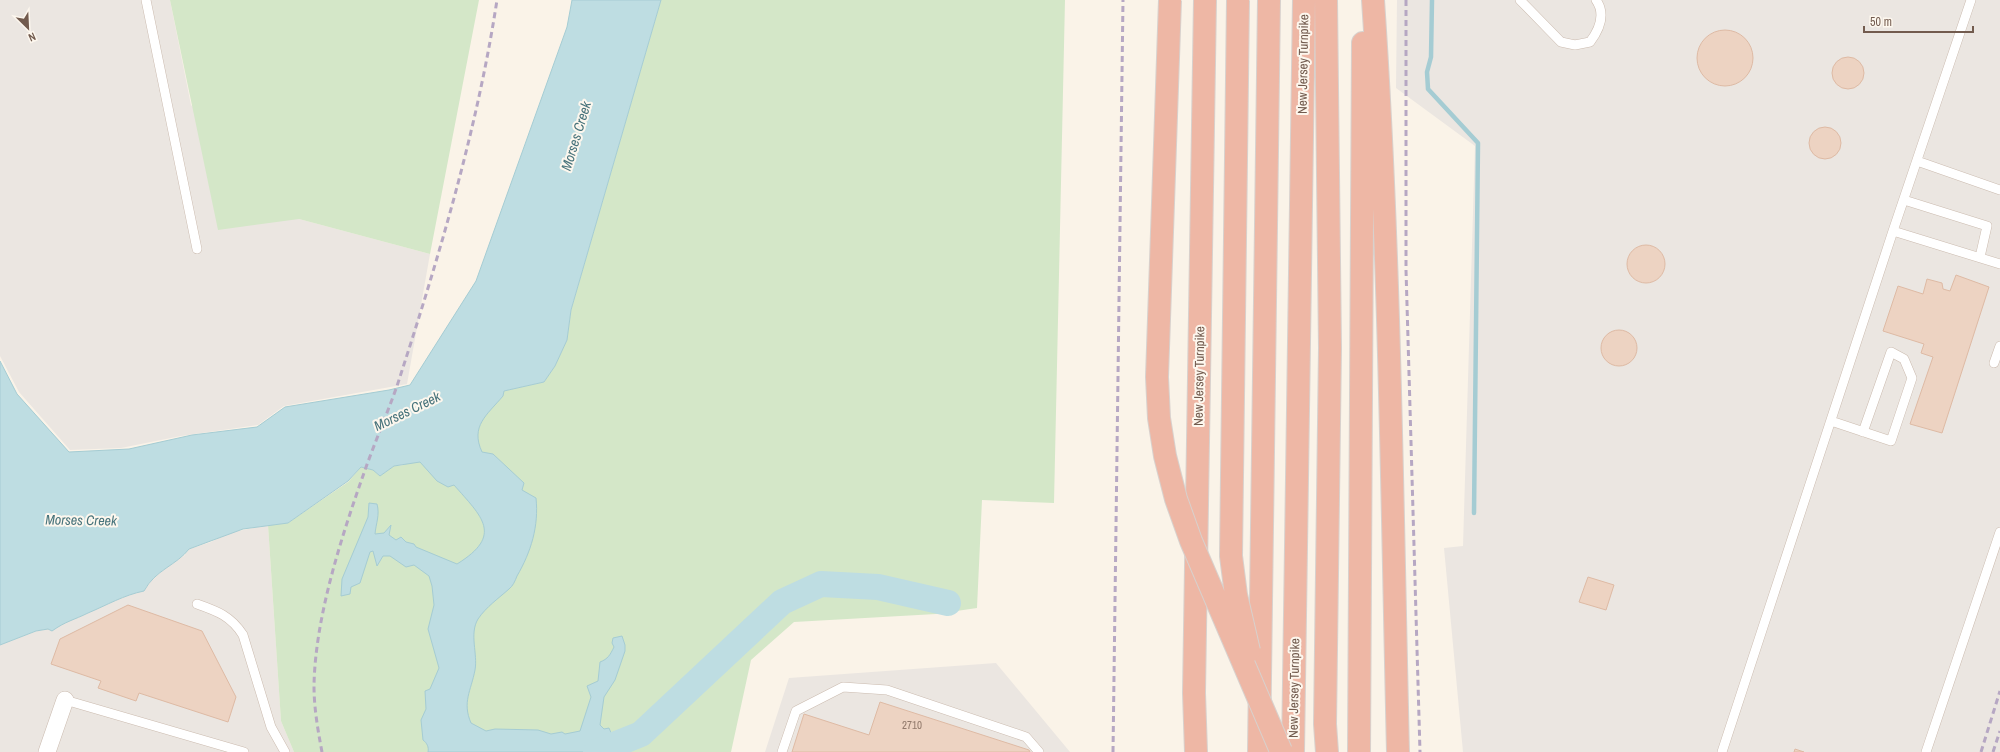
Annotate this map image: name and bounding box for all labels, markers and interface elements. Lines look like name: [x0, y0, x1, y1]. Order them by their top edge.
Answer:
north arrow: [8, 8, 48, 48]
scale bar: [1864, 8, 1973, 34]
street label: New Jersey Turnpike: [1294, 14, 1312, 114]
text: 50 m: [1870, 14, 1892, 30]
text: N: [26, 29, 38, 45]
water label: Morses Creek: [557, 98, 595, 173]
street label: New Jersey Turnpike: [1190, 326, 1208, 426]
water label: Morses Creek: [371, 387, 444, 435]
water label: Morses Creek: [45, 510, 118, 530]
street label: New Jersey Turnpike: [1285, 638, 1303, 738]
house number: 2710: [902, 718, 922, 732]

